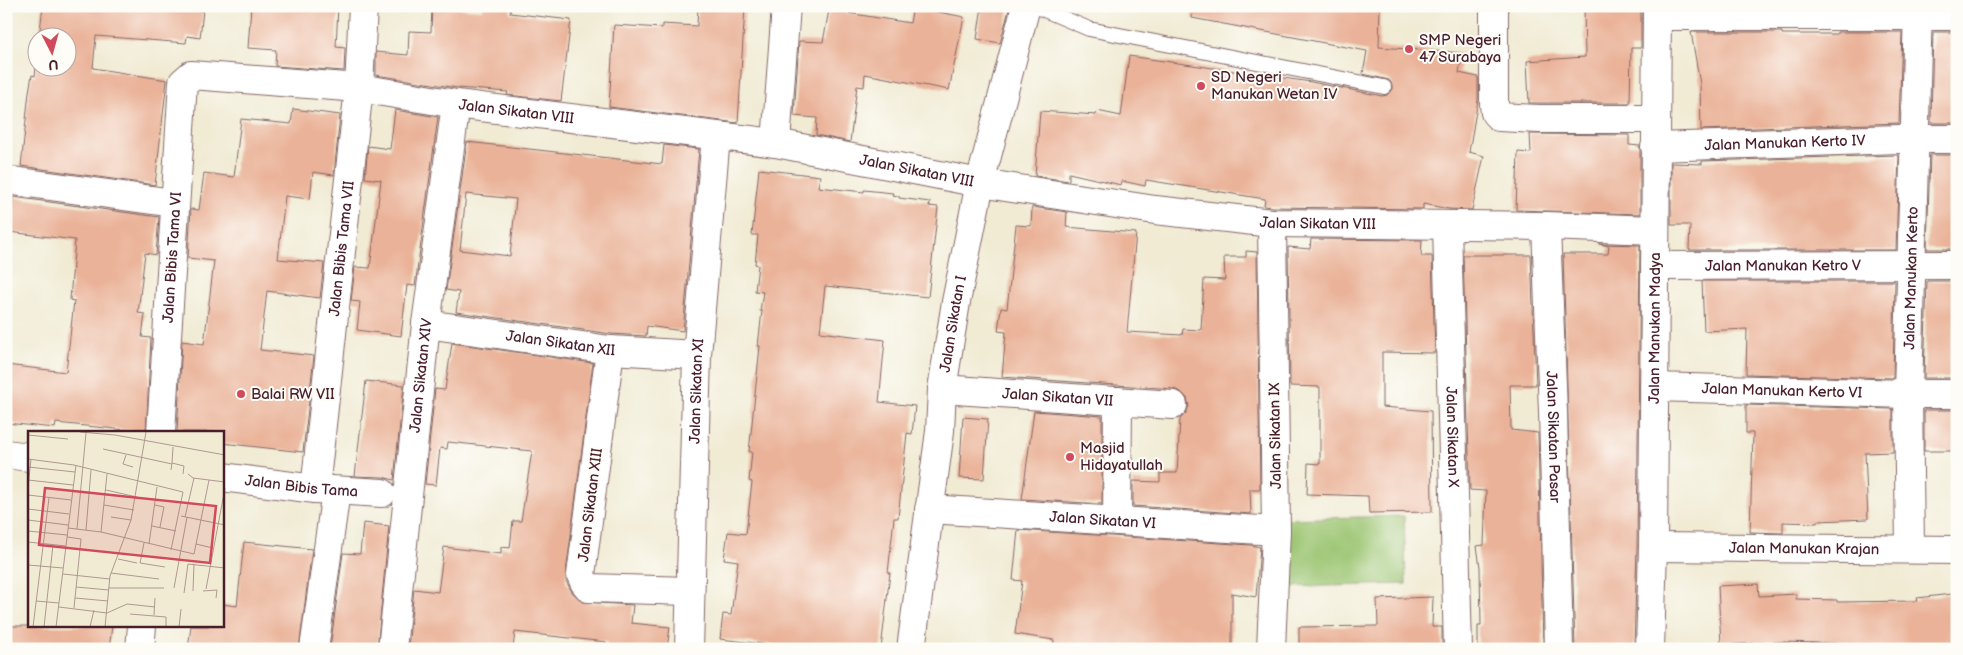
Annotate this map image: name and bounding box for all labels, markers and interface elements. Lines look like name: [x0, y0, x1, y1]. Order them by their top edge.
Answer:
north arrow: [28, 28, 78, 78]
place label: SMP Negeri 47 Surabaya: [1419, 31, 1501, 67]
marker: SMP Negeri 47 Surabaya: [1403, 43, 1415, 55]
text: U: [47, 55, 59, 73]
place label: SD Negeri Manukan Wetan IV: [1211, 68, 1338, 104]
marker: SD Negeri Manukan Wetan IV: [1195, 80, 1207, 92]
street label: Jalan Sikatan VIII: [458, 95, 576, 128]
street label: Jalan Manukan Kerto IV: [1704, 131, 1867, 155]
street label: Jalan Sikatan VIII: [858, 151, 976, 192]
street label: Jalan Bibis Tama VII: [325, 179, 359, 317]
street label: Jalan Bibis Tama VI: [159, 191, 186, 324]
street label: Jalan Manukan Kerto: [1900, 206, 1923, 350]
street label: Jalan Sikatan VIII: [1259, 213, 1376, 234]
street label: Jalan Manukan Madya: [1645, 252, 1665, 404]
street label: Jalan Manukan Ketro V: [1705, 256, 1862, 276]
street label: Jalan Sikatan I: [936, 273, 971, 374]
street label: Jalan Sikatan XIV: [406, 316, 437, 434]
street label: Jalan Sikatan XII: [505, 326, 616, 360]
street label: Jalan Sikatan XI: [686, 337, 708, 444]
street label: Jalan Sikatan Pasar: [1541, 371, 1564, 504]
street label: Jalan Manukan Kerto VI: [1701, 379, 1863, 403]
street label: Jalan Sikatan IX: [1265, 382, 1286, 489]
street label: Jalan Sikatan VII: [1001, 384, 1114, 411]
place label: Balai RW VII: [251, 385, 335, 404]
street label: Jalan Sikatan X: [1441, 386, 1463, 488]
marker: Balai RW VII: [235, 388, 247, 400]
inset map: [28, 431, 224, 628]
place label: Masjid Hidayatullah: [1080, 439, 1163, 475]
street label: Jalan Sikatan XIII: [574, 447, 607, 563]
marker: Masjid Hidayatullah: [1064, 451, 1076, 463]
street label: Jalan Bibis Tama: [244, 471, 359, 502]
street label: Jalan Sikatan VI: [1049, 508, 1157, 533]
street label: Jalan Manukan Krajan: [1729, 539, 1879, 559]

